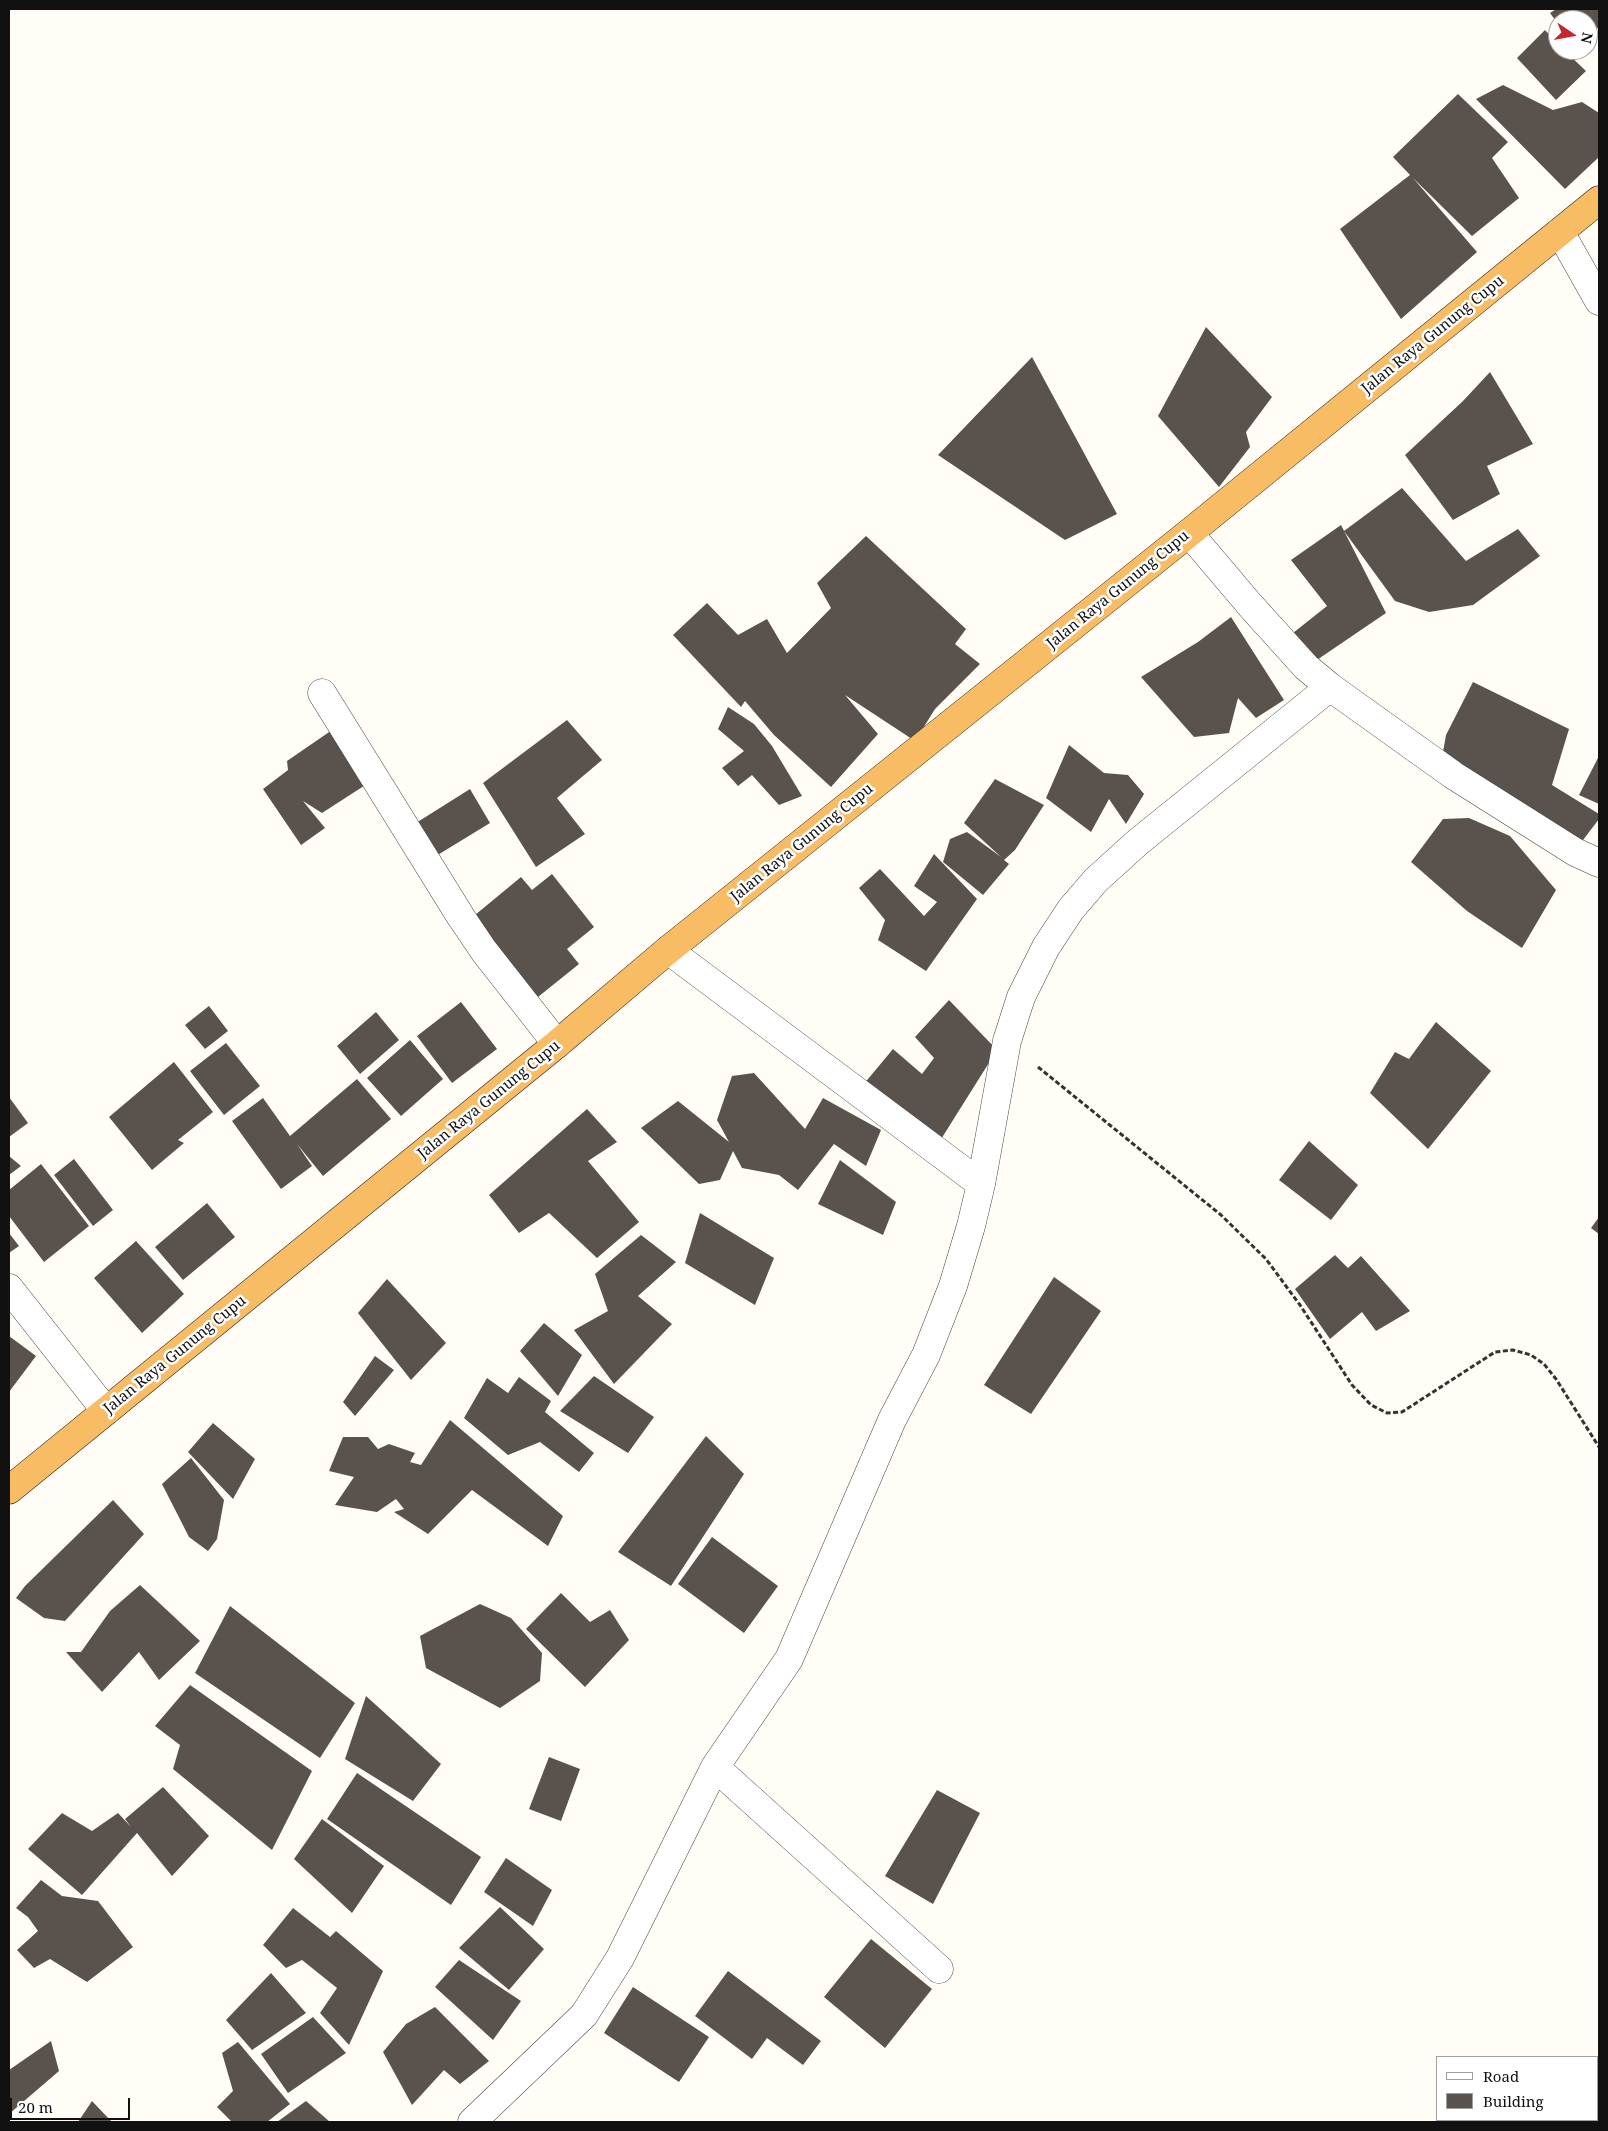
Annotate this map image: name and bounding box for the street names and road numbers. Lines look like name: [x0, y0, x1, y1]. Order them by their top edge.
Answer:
street label: Jalan Raya Gunung Cupu: [1358, 272, 1508, 398]
street label: Jalan Raya Gunung Cupu: [1043, 527, 1193, 653]
street label: Jalan Raya Gunung Cupu: [727, 780, 877, 906]
street label: Jalan Raya Gunung Cupu: [414, 1037, 564, 1163]
street label: Jalan Raya Gunung Cupu: [100, 1292, 250, 1418]

